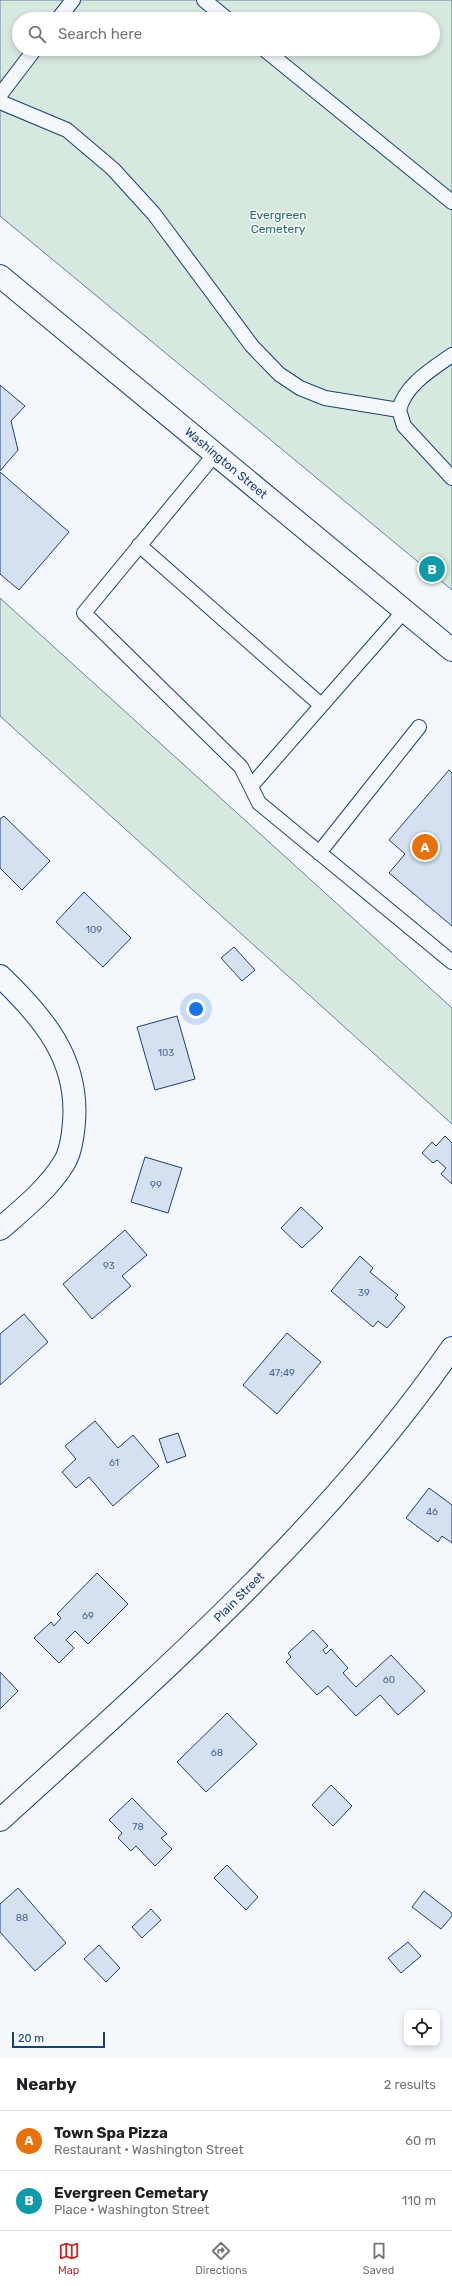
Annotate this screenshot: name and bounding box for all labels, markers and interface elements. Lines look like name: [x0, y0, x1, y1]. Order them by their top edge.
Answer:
search box: [12, 12, 440, 56]
icon: search: [26, 23, 48, 45]
text: Search here: [58, 25, 142, 43]
park label: Evergreen Cemetery: [250, 208, 307, 236]
street label: Washington Street: [182, 424, 270, 502]
pin: B: [419, 554, 445, 584]
pin: A: [412, 832, 438, 862]
house number: 109: [86, 924, 102, 936]
your location: [186, 999, 206, 1019]
house number: 103: [158, 1047, 174, 1059]
house number: 99: [150, 1179, 162, 1191]
house number: 93: [103, 1260, 115, 1272]
house number: 39: [358, 1287, 370, 1299]
house number: 47;49: [269, 1367, 295, 1379]
house number: 61: [109, 1457, 119, 1469]
house number: 46: [426, 1506, 438, 1518]
street label: Plain Street: [211, 1569, 267, 1625]
house number: 69: [82, 1610, 94, 1622]
house number: 60: [383, 1674, 395, 1686]
house number: 68: [211, 1747, 223, 1759]
house number: 78: [132, 1821, 144, 1833]
house number: 88: [16, 1912, 28, 1924]
map controls: [404, 2010, 440, 2046]
button: locate: [404, 2010, 440, 2046]
scale bar: [12, 2030, 105, 2049]
text: 20 m: [18, 2032, 44, 2045]
text: Nearby: [16, 2074, 77, 2094]
text: 2 results: [384, 2077, 436, 2092]
text: Town Spa Pizza: [54, 2124, 168, 2142]
text: A: [24, 2133, 34, 2148]
text: 60 m: [405, 2133, 436, 2148]
text: Restaurant · Washington Street: [54, 2142, 244, 2157]
text: Evergreen Cemetary: [54, 2184, 208, 2202]
text: B: [24, 2193, 34, 2208]
text: 110 m: [402, 2193, 436, 2208]
text: Place · Washington Street: [54, 2202, 209, 2217]
tab: Map: [58, 2240, 80, 2277]
tab: Directions: [195, 2240, 247, 2277]
tab: Saved: [363, 2240, 394, 2277]

